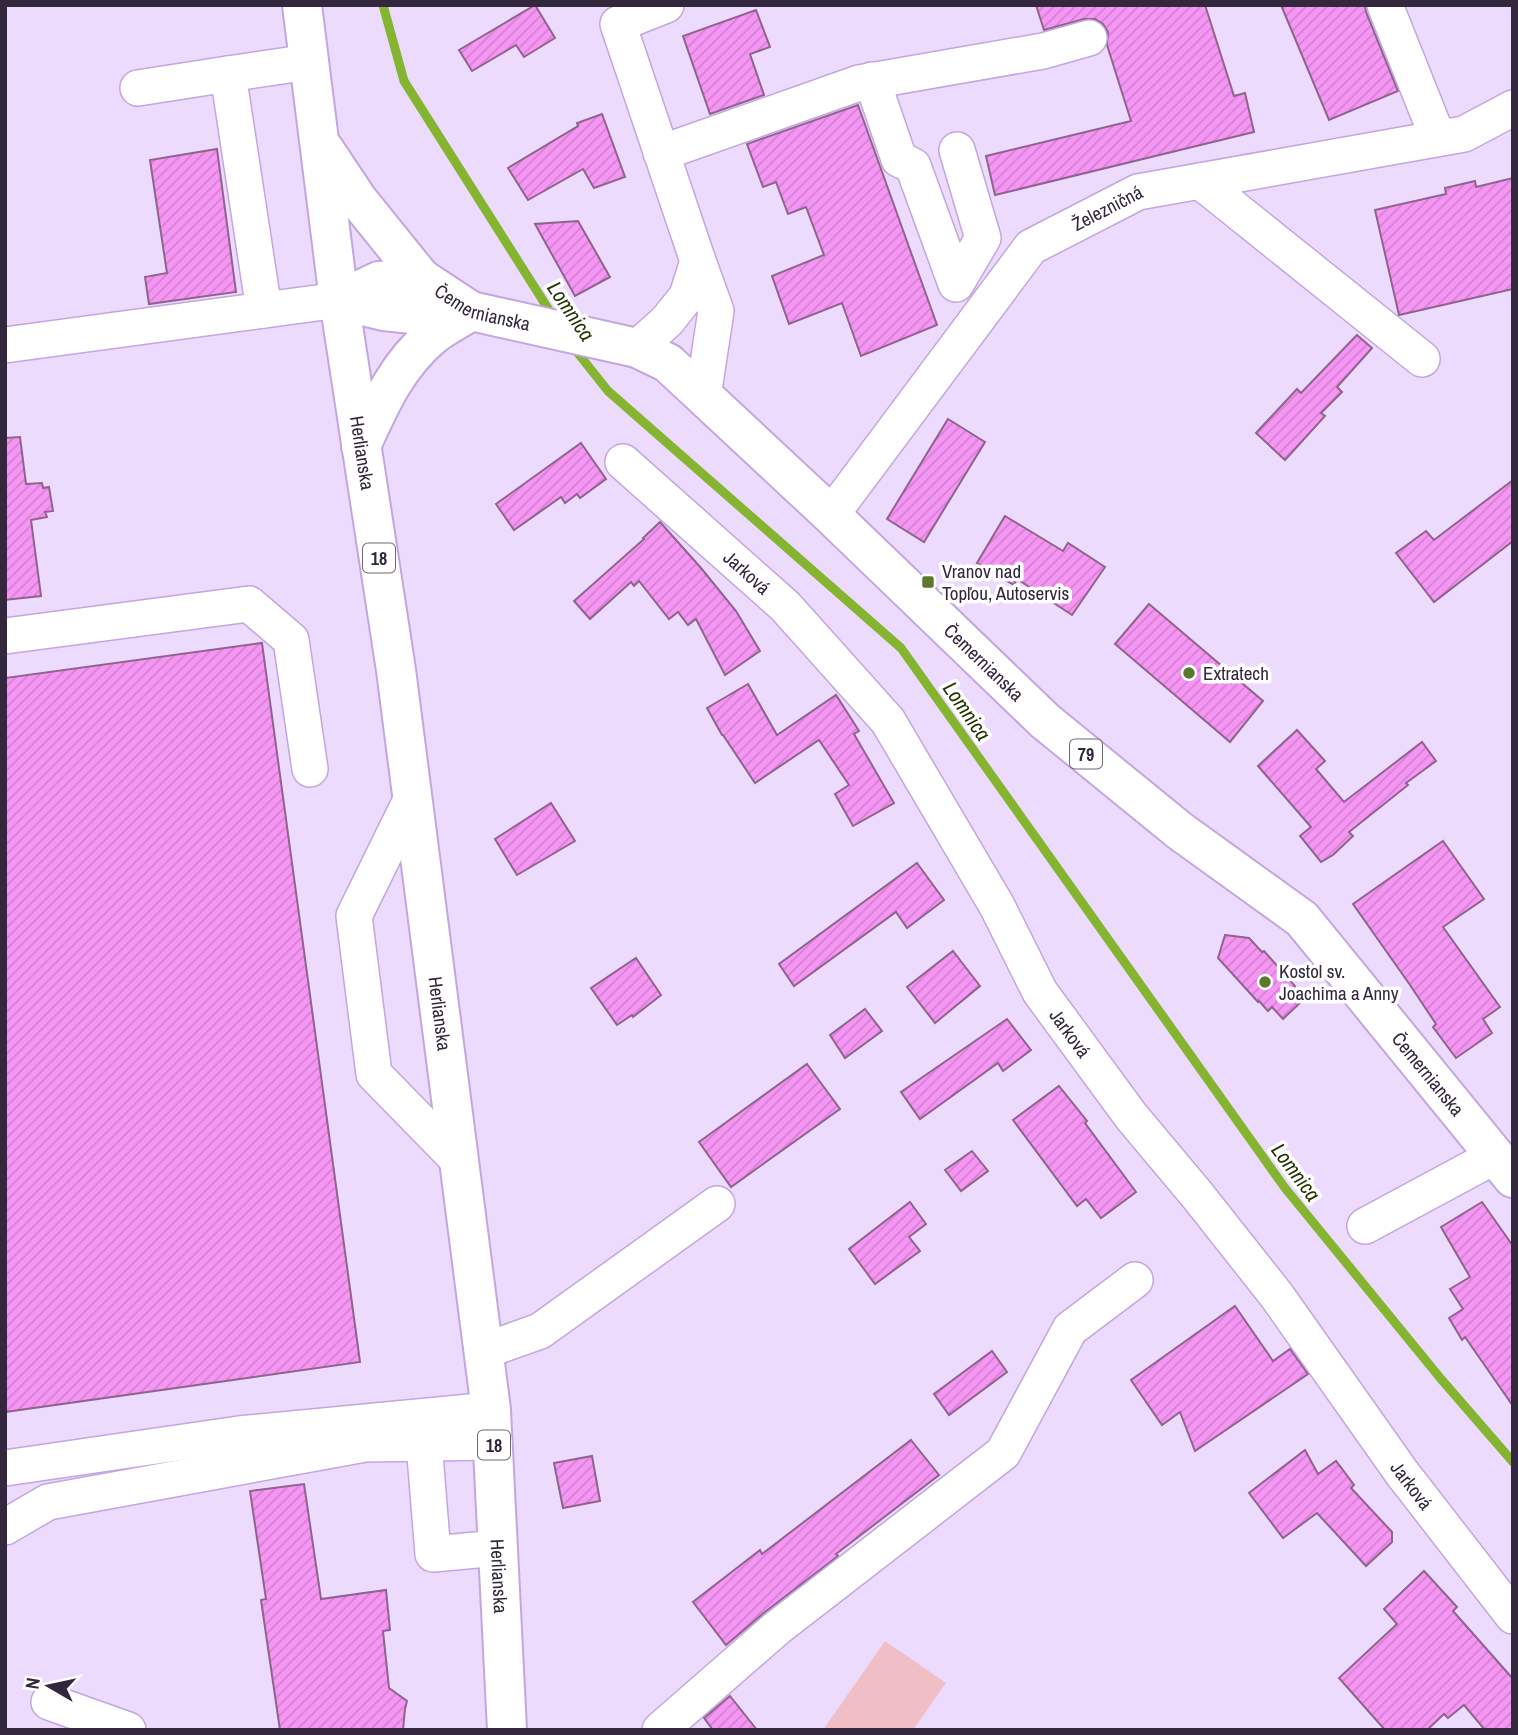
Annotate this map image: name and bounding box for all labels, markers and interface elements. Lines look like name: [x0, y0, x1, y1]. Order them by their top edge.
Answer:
street label: Železničná: [1067, 179, 1147, 237]
water label: Lomnica: [541, 276, 601, 346]
street label: Čemernianska: [430, 278, 533, 337]
street label: Herlianska: [344, 414, 381, 492]
road number: 18: [363, 544, 395, 572]
street label: Jarková: [718, 544, 776, 600]
place label: Vranov nad Topľou, Autoservis: [942, 558, 1070, 606]
marker: Vranov nad Topľou, Autoservis: [920, 574, 936, 590]
street label: Čemernianska: [938, 618, 1030, 707]
place label: Extratech: [1203, 660, 1269, 686]
marker: Extratech: [1181, 665, 1197, 681]
water label: Lomnica: [936, 676, 998, 746]
road number: 79: [1070, 740, 1102, 768]
place label: Kostol sv. Joachima a Anny: [1279, 958, 1399, 1006]
marker: Kostol sv. Joachima a Anny: [1257, 974, 1273, 990]
street label: Herlianska: [422, 975, 458, 1052]
street label: Jarková: [1044, 1003, 1097, 1063]
street label: Čemernianska: [1386, 1026, 1470, 1122]
water label: Lomnica: [1265, 1137, 1327, 1207]
road number: 18: [478, 1430, 510, 1460]
street label: Jarková: [1385, 1456, 1439, 1515]
street label: Herlianska: [484, 1538, 514, 1614]
north arrow: [14, 1651, 84, 1721]
text: N: [18, 1676, 46, 1691]

